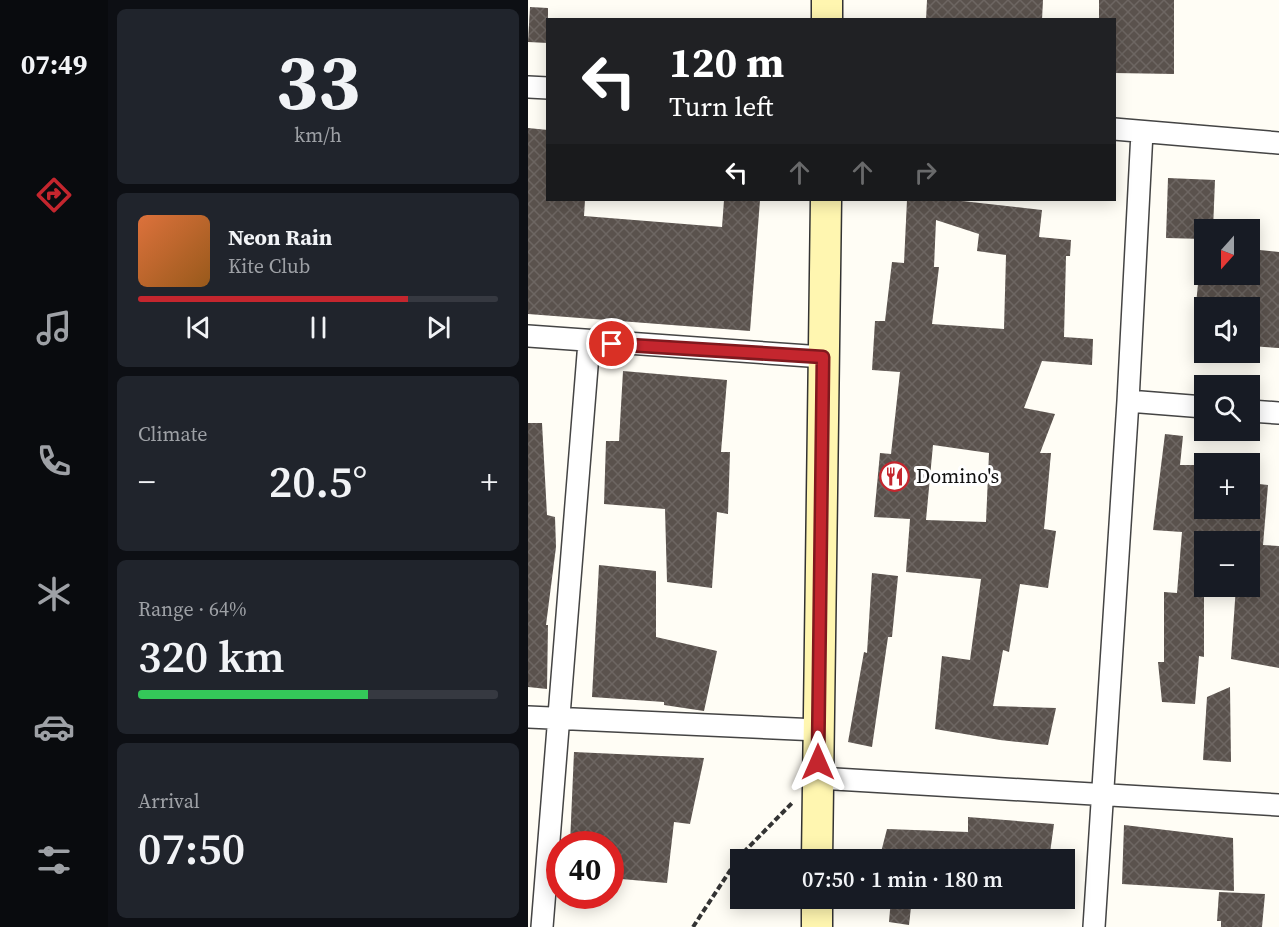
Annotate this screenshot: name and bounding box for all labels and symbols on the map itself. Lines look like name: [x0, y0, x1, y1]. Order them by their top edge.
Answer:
north arrow: [1194, 219, 1260, 285]
pin: [586, 318, 637, 369]
restaurant icon: Domino's: [879, 460, 911, 492]
place label: Domino's: [916, 462, 999, 490]
position arrow: [786, 730, 850, 794]
speed limit sign: 40: [546, 831, 624, 909]

